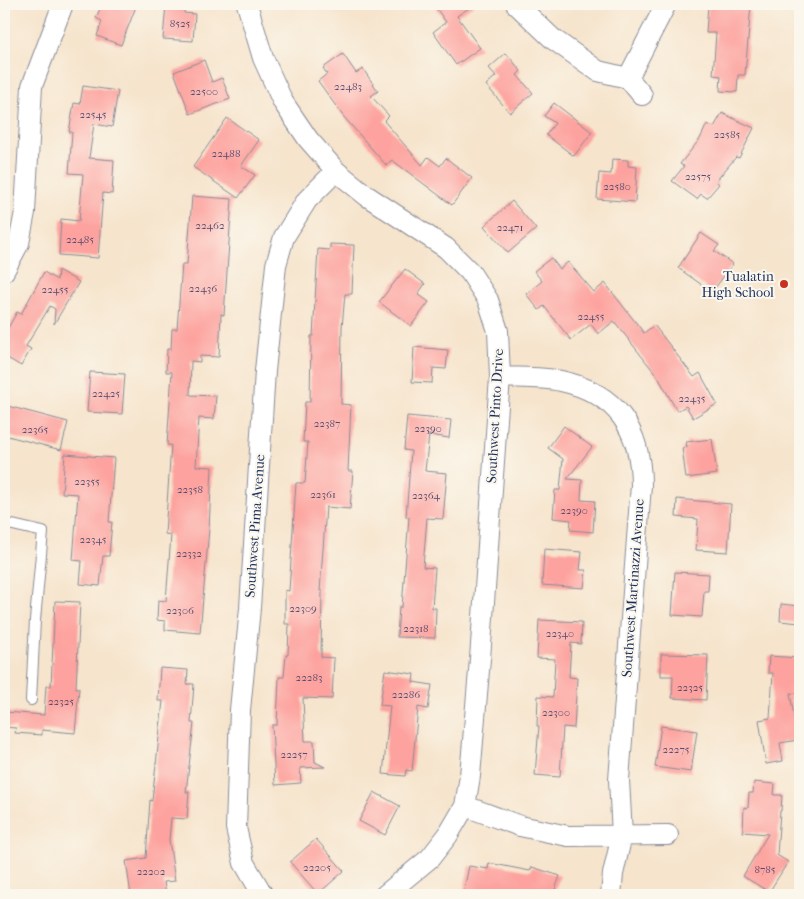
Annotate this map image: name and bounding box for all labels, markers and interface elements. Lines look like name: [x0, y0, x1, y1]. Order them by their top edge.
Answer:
house number: 8525: [170, 17, 191, 30]
house number: 22483: [334, 80, 362, 93]
house number: 22500: [190, 85, 218, 98]
house number: 22545: [79, 108, 107, 121]
house number: 22585: [714, 128, 740, 141]
house number: 22488: [212, 147, 240, 160]
house number: 22575: [685, 170, 711, 183]
house number: 22580: [603, 180, 631, 193]
house number: 22462: [195, 219, 225, 232]
house number: 22471: [497, 221, 523, 234]
house number: 22485: [66, 233, 94, 246]
place label: Tualatin High School: [701, 268, 774, 301]
marker: Tualatin High School: [778, 278, 790, 290]
house number: 22436: [189, 282, 217, 295]
house number: 22455: [42, 283, 69, 296]
house number: 22455: [578, 310, 605, 323]
street label: Southwest Pinto Drive: [483, 348, 507, 484]
house number: 22425: [92, 387, 120, 400]
house number: 22435: [678, 392, 706, 405]
house number: 22387: [314, 417, 340, 430]
house number: 22390: [414, 422, 442, 435]
house number: 22365: [22, 423, 49, 436]
street label: Southwest Pima Avenue: [242, 454, 268, 598]
house number: 22355: [74, 475, 100, 488]
house number: 22358: [177, 483, 203, 496]
house number: 22361: [310, 488, 336, 501]
house number: 22364: [412, 489, 441, 502]
street label: Southwest Martinazzi Avenue: [618, 498, 648, 678]
house number: 22390: [560, 504, 588, 517]
house number: 22345: [80, 533, 107, 546]
house number: 22332: [176, 547, 202, 560]
house number: 22309: [289, 602, 317, 615]
house number: 22306: [166, 604, 194, 617]
house number: 22318: [403, 622, 429, 635]
house number: 22340: [546, 627, 574, 640]
house number: 22283: [295, 671, 323, 684]
house number: 22325: [677, 681, 703, 694]
house number: 22286: [392, 688, 420, 701]
house number: 22325: [48, 695, 74, 708]
house number: 22300: [542, 706, 570, 719]
house number: 22275: [662, 743, 690, 756]
house number: 22257: [280, 748, 308, 761]
house number: 22205: [303, 861, 331, 874]
house number: 8785: [754, 863, 776, 876]
house number: 22202: [137, 865, 166, 878]

